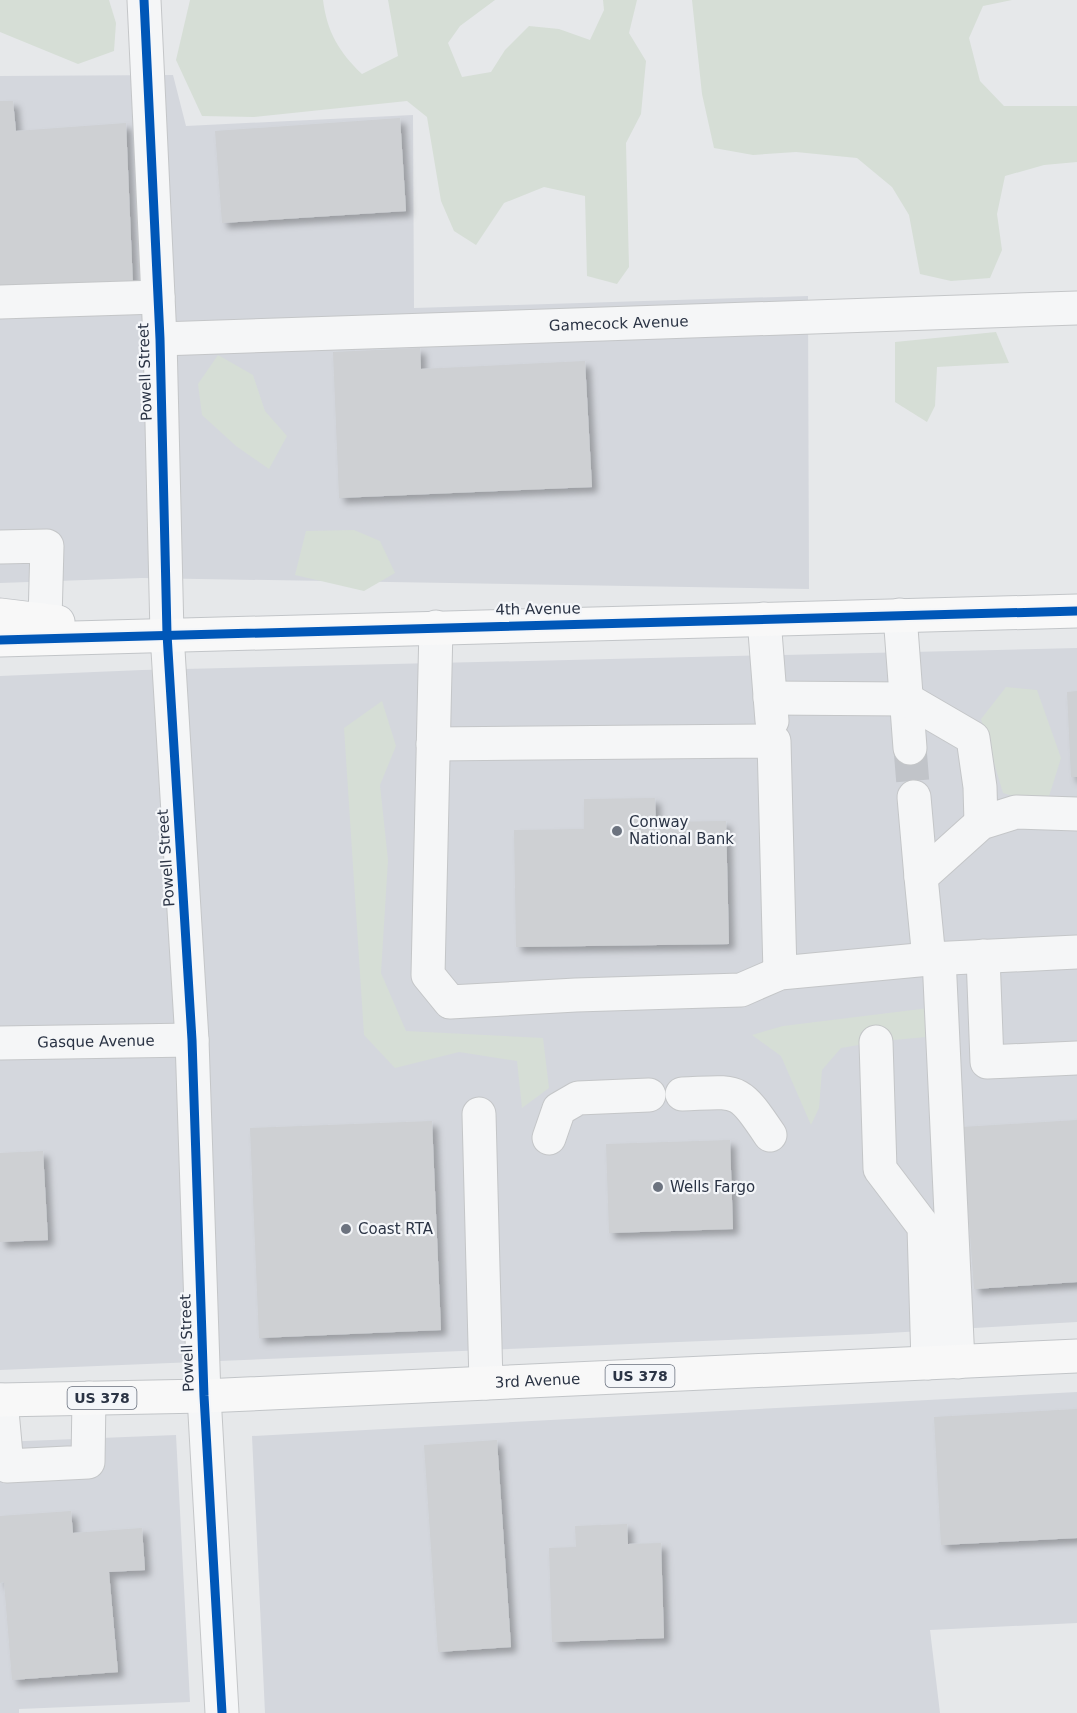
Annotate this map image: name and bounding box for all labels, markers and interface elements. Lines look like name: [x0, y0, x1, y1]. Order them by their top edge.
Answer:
street label: Gamecock Avenue: [549, 312, 689, 335]
street label: Powell Street: [134, 323, 156, 421]
street label: 4th Avenue: [495, 599, 581, 619]
street label: Powell Street: [154, 808, 178, 907]
place label: Conway National Bank: [629, 813, 734, 848]
marker: Conway National Bank: [610, 824, 624, 838]
street label: Gasque Avenue: [37, 1032, 155, 1051]
place label: Wells Fargo: [670, 1178, 755, 1196]
marker: Wells Fargo: [651, 1180, 665, 1194]
place label: Coast RTA: [358, 1220, 434, 1238]
marker: Coast RTA: [339, 1222, 353, 1236]
street label: Powell Street: [176, 1294, 198, 1392]
road number: US 378: [606, 1365, 674, 1387]
street label: 3rd Avenue: [494, 1370, 581, 1392]
road number: US 378: [68, 1387, 136, 1409]

